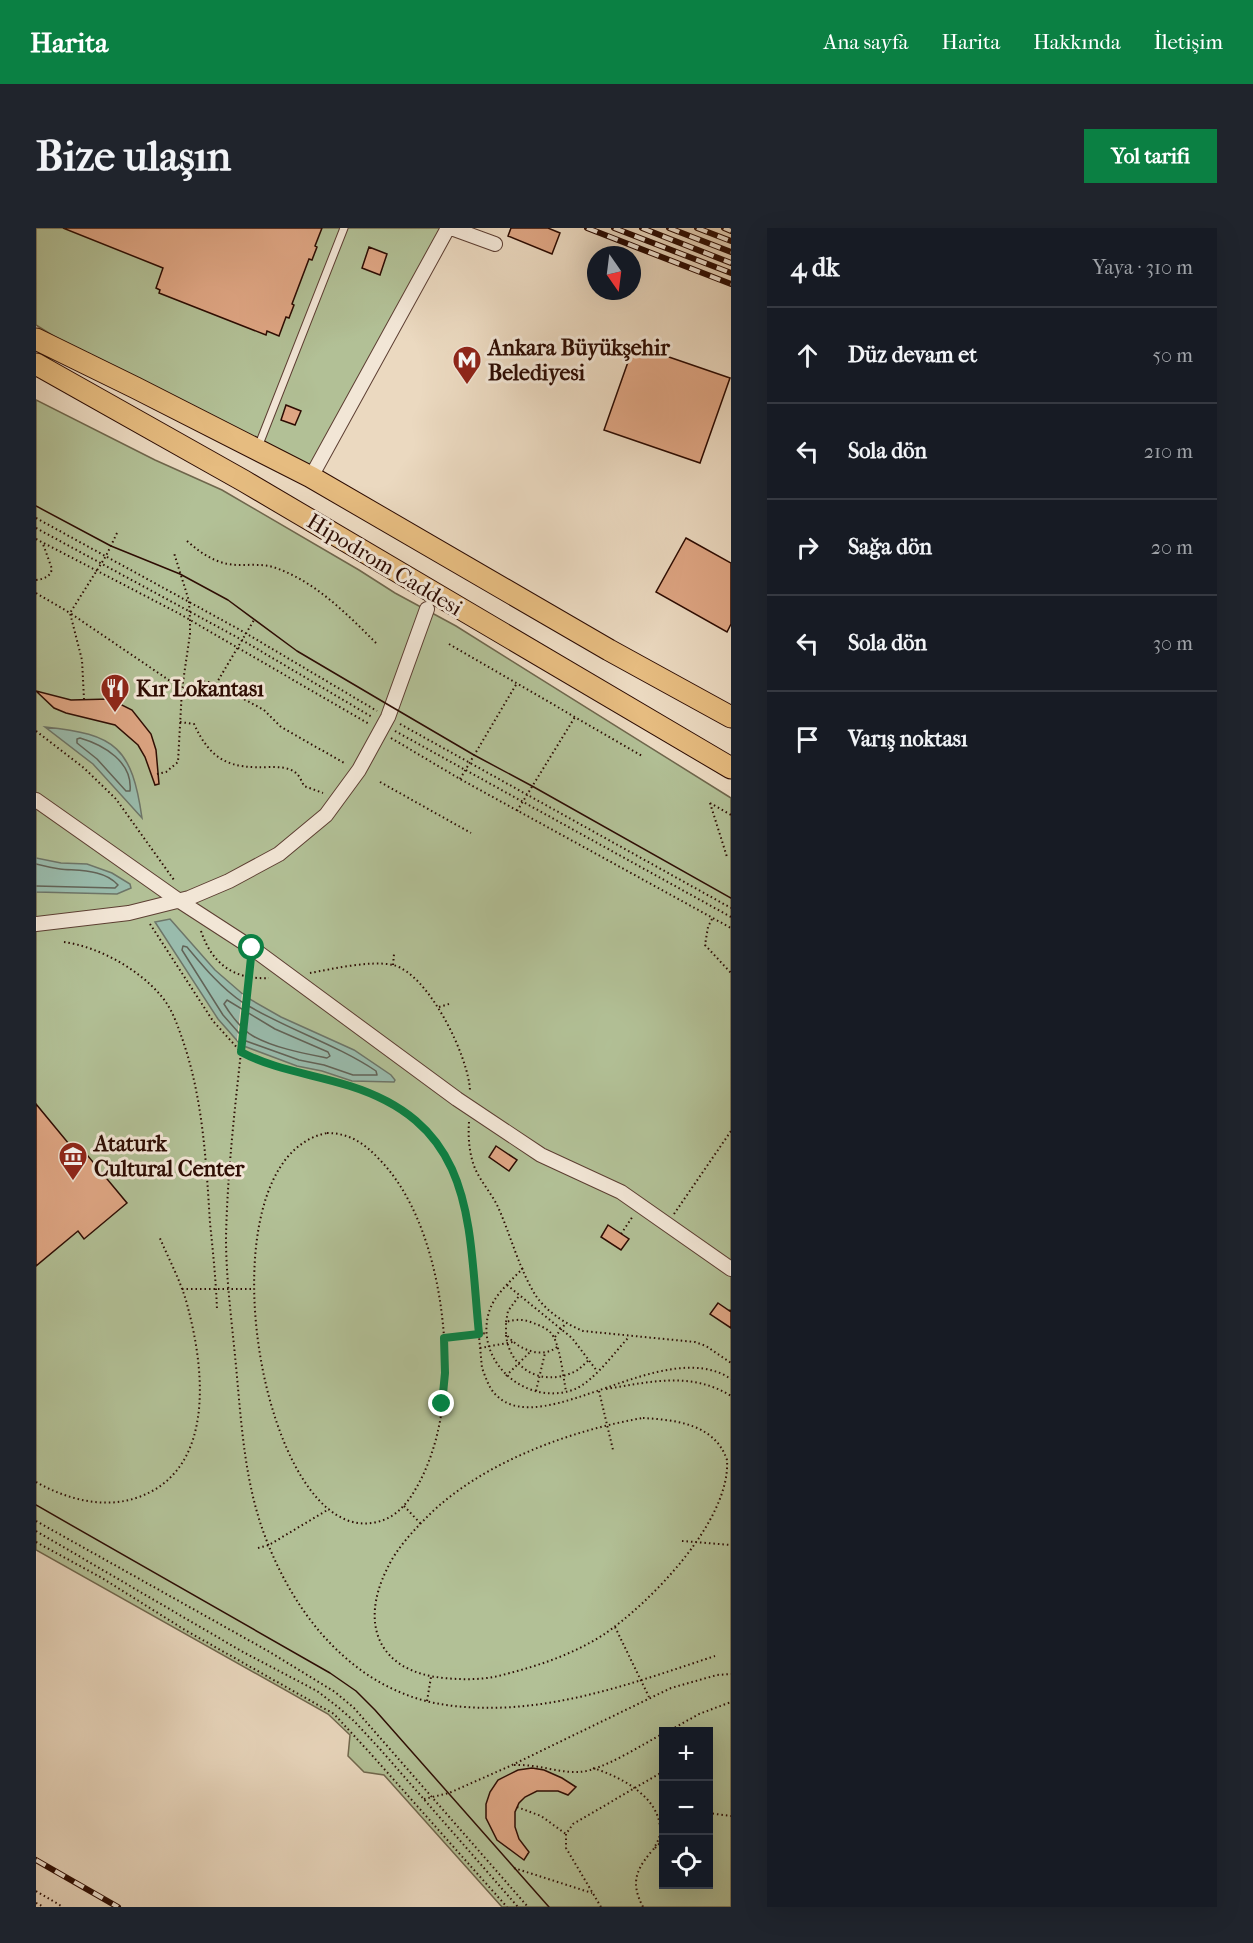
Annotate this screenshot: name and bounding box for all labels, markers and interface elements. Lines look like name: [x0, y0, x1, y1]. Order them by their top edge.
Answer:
text: Harita: [30, 26, 108, 59]
text: Ana sayfa: [824, 30, 909, 54]
text: Harita: [942, 30, 1000, 54]
text: Hakkında: [1033, 30, 1121, 54]
text: İletişim: [1154, 30, 1223, 54]
button: Yol tarifi: [1084, 129, 1217, 183]
text: Bize ulaşın: [36, 132, 231, 181]
north arrow: [587, 246, 641, 300]
text: 4 dk: [791, 252, 839, 283]
text: Yaya · 310 m: [1093, 256, 1193, 279]
place label: Ankara Büyükşehir Belediyesi: [486, 335, 670, 386]
icon: ahead: [791, 339, 824, 372]
text: Düz devam et: [848, 342, 977, 368]
metro station icon: Ankara Büyükşehir Belediyesi: [451, 344, 483, 386]
text: 50 m: [1152, 344, 1193, 367]
icon: left: [791, 435, 824, 468]
text: Sola dön: [848, 438, 927, 464]
text: 210 m: [1144, 440, 1193, 463]
street label: Hipodrom Caddesi: [302, 508, 467, 622]
icon: right: [791, 531, 824, 564]
text: Sağa dön: [848, 534, 932, 560]
text: 20 m: [1151, 536, 1193, 559]
icon: left: [791, 627, 824, 660]
text: Sola dön: [848, 630, 927, 656]
text: 30 m: [1153, 632, 1193, 655]
restaurant icon: Kır Lokantası: [99, 672, 131, 714]
place label: Kır Lokantası: [136, 676, 264, 702]
icon: arrive: [791, 723, 824, 756]
text: Varış noktası: [848, 726, 967, 752]
route start: [238, 934, 264, 960]
place label: Ataturk Cultural Center: [92, 1131, 245, 1182]
museum icon: Ataturk Cultural Center: [57, 1140, 89, 1182]
route end: [428, 1390, 454, 1416]
map controls: [659, 1727, 713, 1889]
button: +: [659, 1727, 713, 1781]
button: −: [659, 1781, 713, 1835]
button: locate: [659, 1835, 713, 1889]

